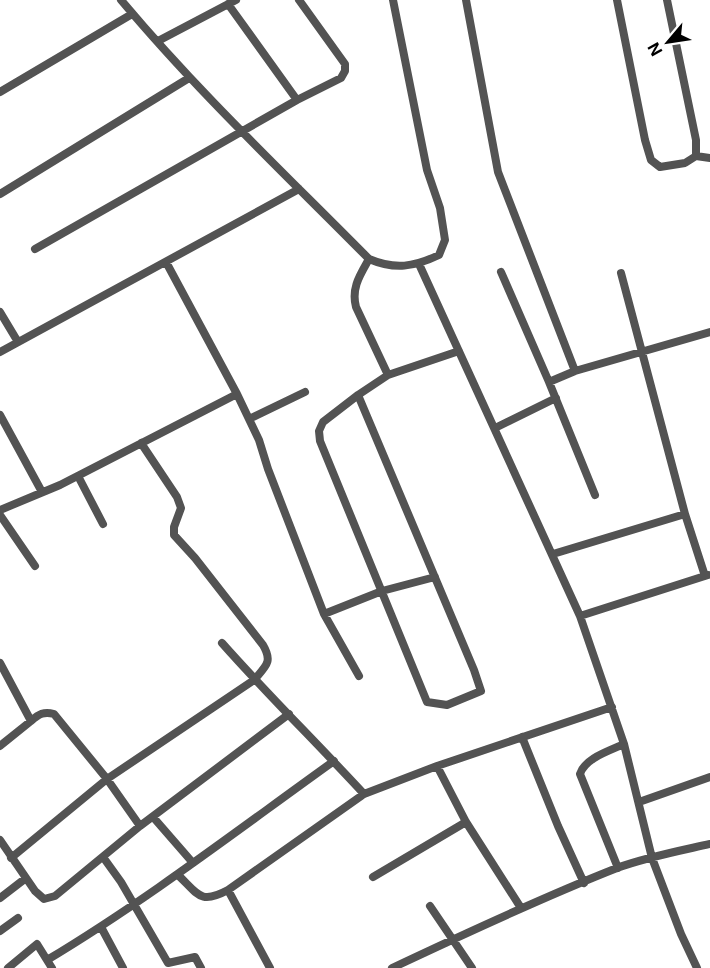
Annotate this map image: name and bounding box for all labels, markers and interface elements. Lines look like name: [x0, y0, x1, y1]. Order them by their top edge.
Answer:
north arrow: [638, 12, 698, 72]
text: N: [643, 39, 667, 59]

